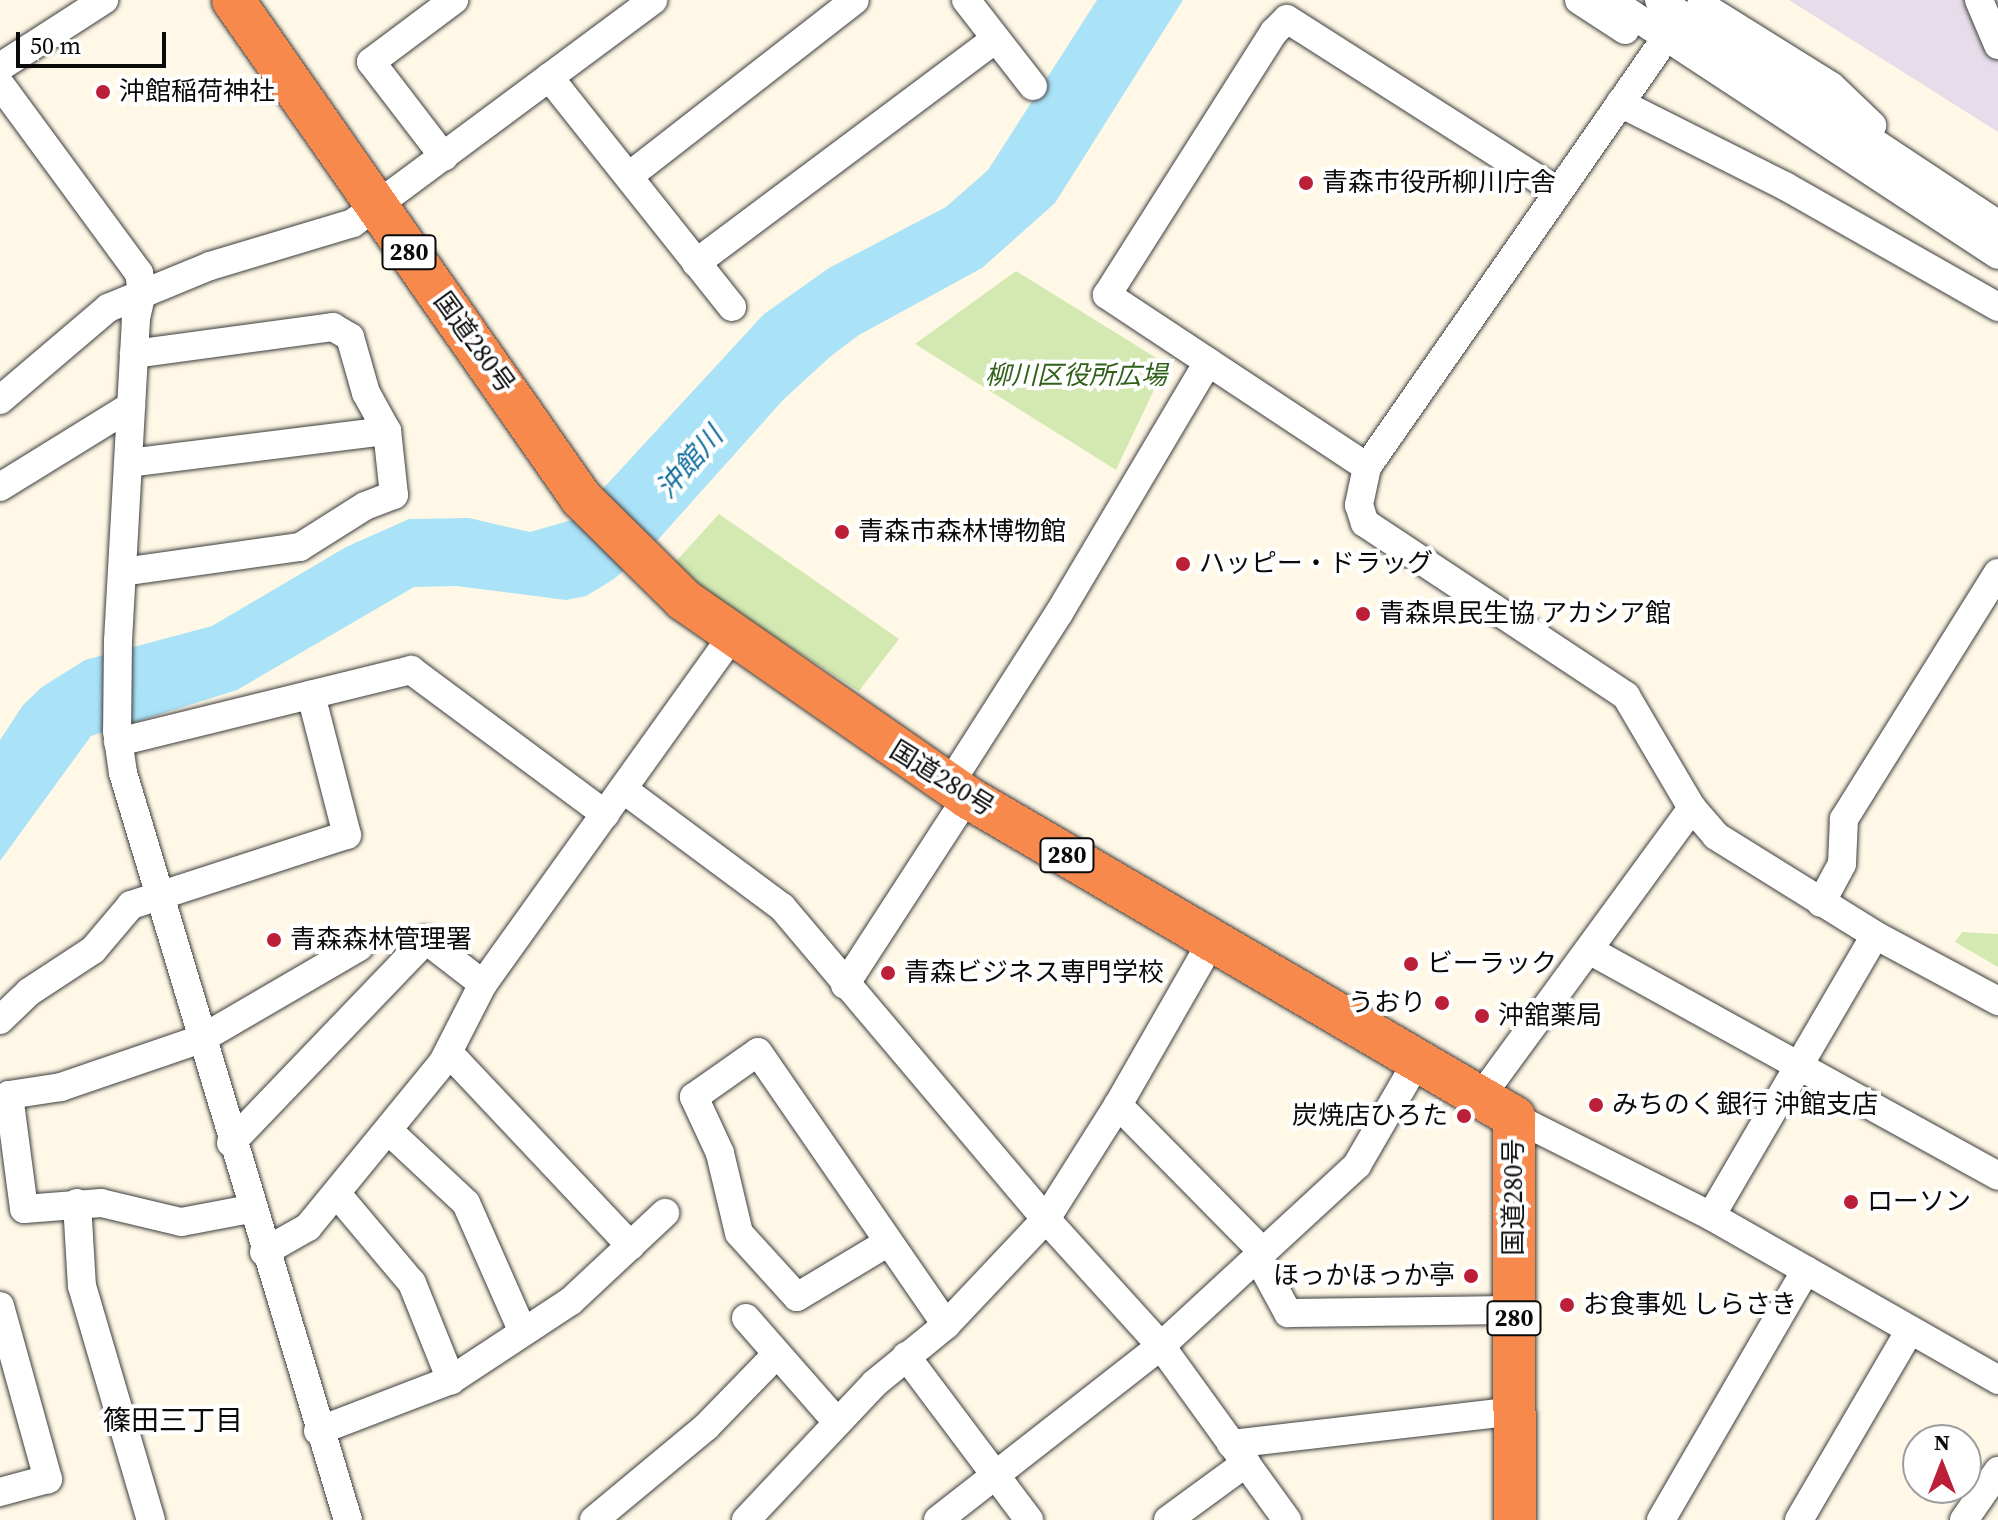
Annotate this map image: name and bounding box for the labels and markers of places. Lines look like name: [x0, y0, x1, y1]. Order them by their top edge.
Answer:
place label: 沖館稲荷神社: [119, 76, 275, 108]
marker: 沖館稲荷神社: [94, 83, 112, 101]
place label: 青森市役所柳川庁舎: [1322, 167, 1556, 199]
marker: 青森市役所柳川庁舎: [1297, 174, 1315, 192]
place label: 青森市森林博物館: [858, 516, 1066, 548]
marker: 青森市森林博物館: [833, 523, 851, 541]
place label: ハッピー・ドラッグ: [1199, 548, 1433, 580]
marker: ハッピー・ドラッグ: [1174, 555, 1192, 573]
place label: 青森県民生協 アカシア館: [1379, 598, 1671, 630]
marker: 青森県民生協 アカシア館: [1354, 605, 1372, 623]
place label: 青森森林管理署: [290, 924, 472, 956]
marker: 青森森林管理署: [265, 931, 283, 949]
place label: ビーラック: [1427, 948, 1557, 980]
marker: ビーラック: [1402, 955, 1420, 973]
place label: 青森ビジネス専門学校: [904, 957, 1164, 989]
marker: 青森ビジネス専門学校: [879, 964, 897, 982]
place label: うおり: [1348, 987, 1426, 1019]
marker: うおり: [1433, 994, 1451, 1012]
place label: 沖舘薬局: [1498, 1000, 1602, 1032]
marker: 沖舘薬局: [1473, 1007, 1491, 1025]
place label: みちのく銀行 沖館支店: [1612, 1089, 1878, 1121]
marker: みちのく銀行 沖館支店: [1587, 1096, 1605, 1114]
place label: 炭焼店ひろた: [1292, 1100, 1448, 1132]
marker: 炭焼店ひろた: [1455, 1107, 1473, 1125]
place label: ローソン: [1867, 1186, 1971, 1218]
marker: ローソン: [1842, 1193, 1860, 1211]
place label: ほっかほっか亭: [1273, 1260, 1455, 1292]
marker: ほっかほっか亭: [1462, 1267, 1480, 1285]
place label: お食事処 しらさき: [1583, 1289, 1797, 1321]
marker: お食事処 しらさき: [1558, 1296, 1576, 1314]

